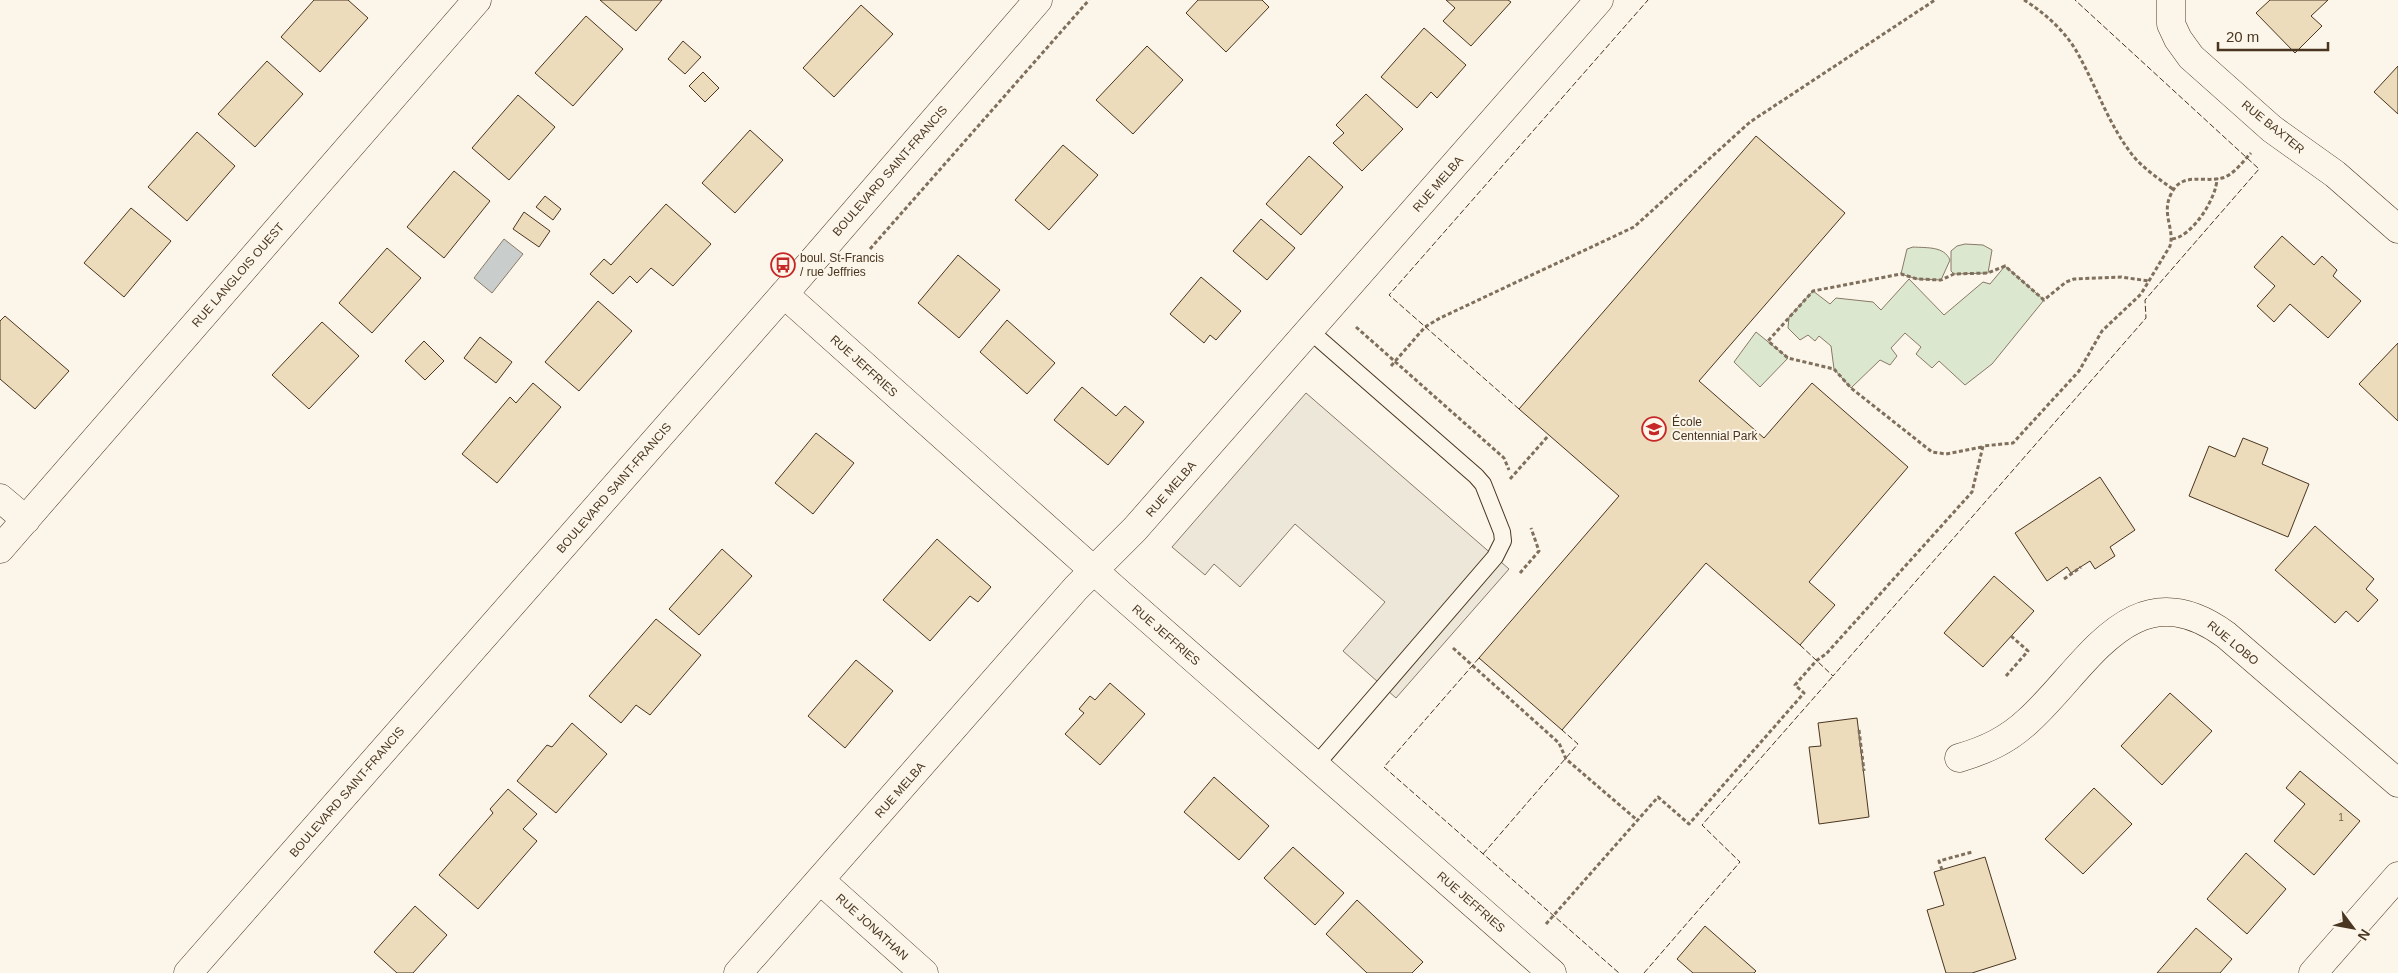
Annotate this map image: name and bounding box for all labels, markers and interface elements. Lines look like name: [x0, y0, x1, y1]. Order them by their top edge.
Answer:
scale bar: [2218, 20, 2328, 52]
text: 20 m: [2226, 28, 2259, 45]
street label: RUE BAXTER: [2239, 97, 2307, 157]
street label: BOULEVARD SAINT-FRANCIS: [830, 103, 950, 239]
street label: RUE MELBA: [1410, 153, 1466, 215]
street label: RUE LANGLOIS OUEST: [189, 220, 287, 330]
place label: boul. St-Francis / rue Jeffries: [800, 251, 884, 279]
bus stop icon: boul. St-Francis / rue Jeffries: [770, 252, 796, 278]
street label: RUE JEFFRIES: [828, 332, 900, 400]
place label: École Centennial Park: [1672, 414, 1758, 443]
school or university icon: École Centennial Park: [1641, 416, 1667, 442]
street label: BOULEVARD SAINT-FRANCIS: [554, 420, 674, 556]
street label: RUE MELBA: [1143, 458, 1199, 520]
street label: RUE JEFFRIES: [1129, 602, 1203, 668]
street label: RUE LOBO: [2204, 618, 2262, 668]
street label: BOULEVARD SAINT-FRANCIS: [287, 724, 407, 860]
street label: RUE MELBA: [872, 759, 928, 821]
house number: 1: [2338, 812, 2344, 823]
street label: RUE JEFFRIES: [1434, 869, 1508, 935]
street label: RUE JONATHAN: [833, 891, 911, 963]
north arrow: [2328, 903, 2378, 953]
text: N: [2355, 926, 2373, 943]

